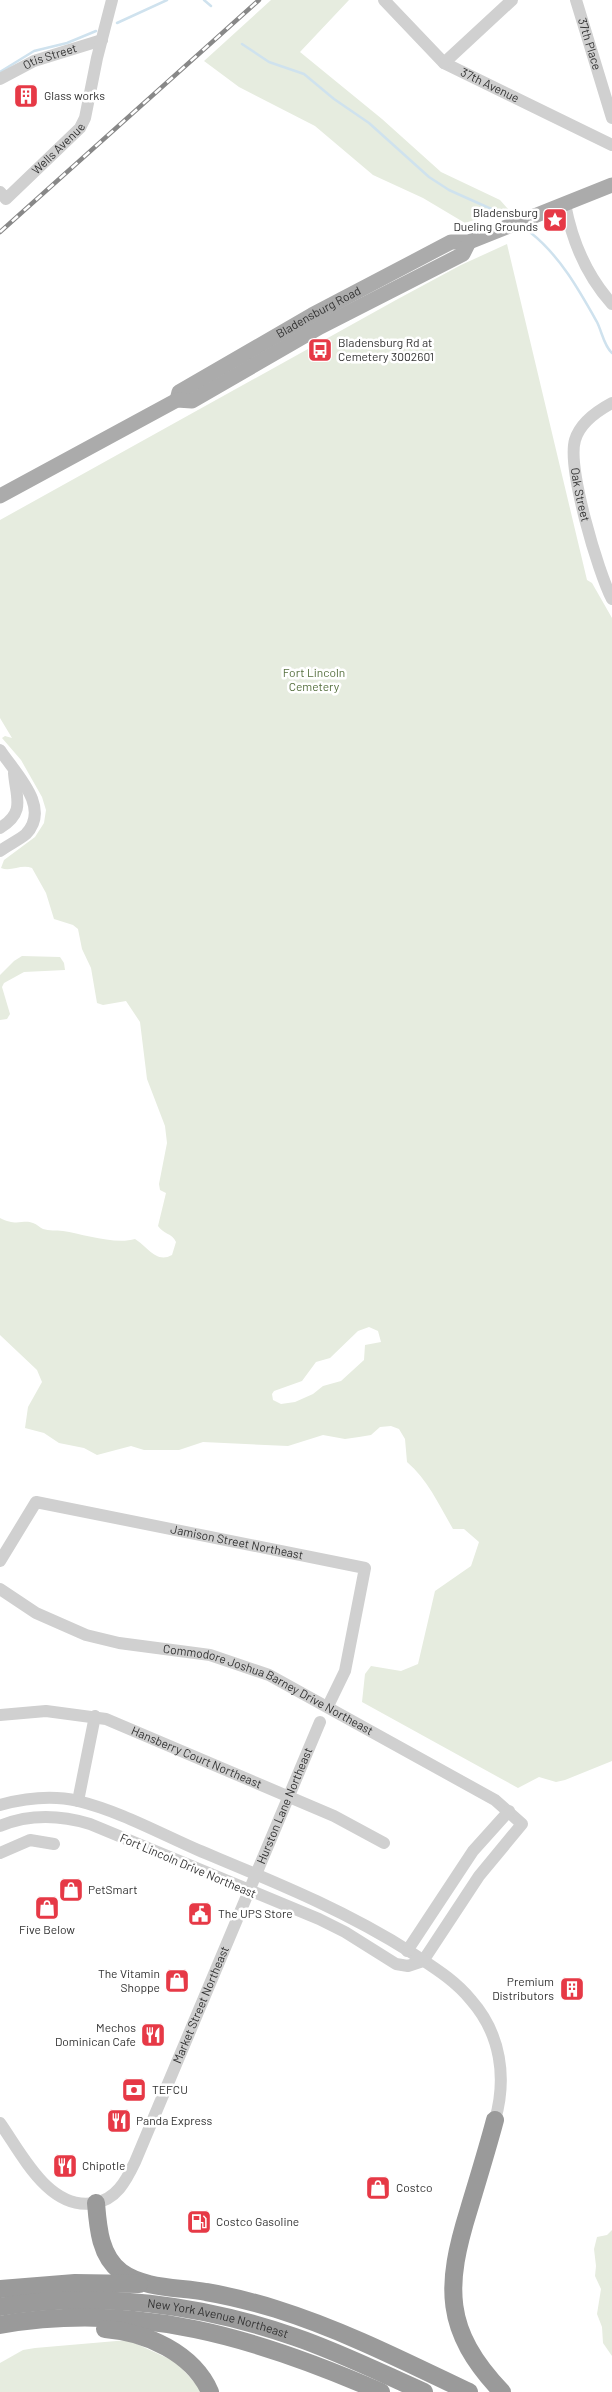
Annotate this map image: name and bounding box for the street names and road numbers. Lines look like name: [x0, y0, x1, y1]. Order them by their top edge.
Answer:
street label: 37th Place: [576, 16, 605, 71]
street label: Otis Street: [20, 40, 78, 72]
street label: 37th Avenue: [459, 64, 522, 105]
street label: Wells Avenue: [28, 121, 87, 177]
street label: Bladensburg Road: [273, 283, 363, 340]
street label: Oak Street: [569, 467, 593, 523]
street label: Jamison Street Northeast: [169, 1521, 305, 1561]
street label: Commodore Joshua Barney Drive Northeast: [162, 1641, 376, 1737]
street label: Hansberry Court Northeast: [130, 1723, 264, 1790]
street label: Hurston Lane Northeast: [253, 1745, 314, 1866]
street label: Fort Lincoln Drive Northeast: [118, 1830, 259, 1900]
street label: Market Street Northeast: [169, 1944, 231, 2065]
street label: New York Avenue Northeast: [147, 2295, 290, 2340]

